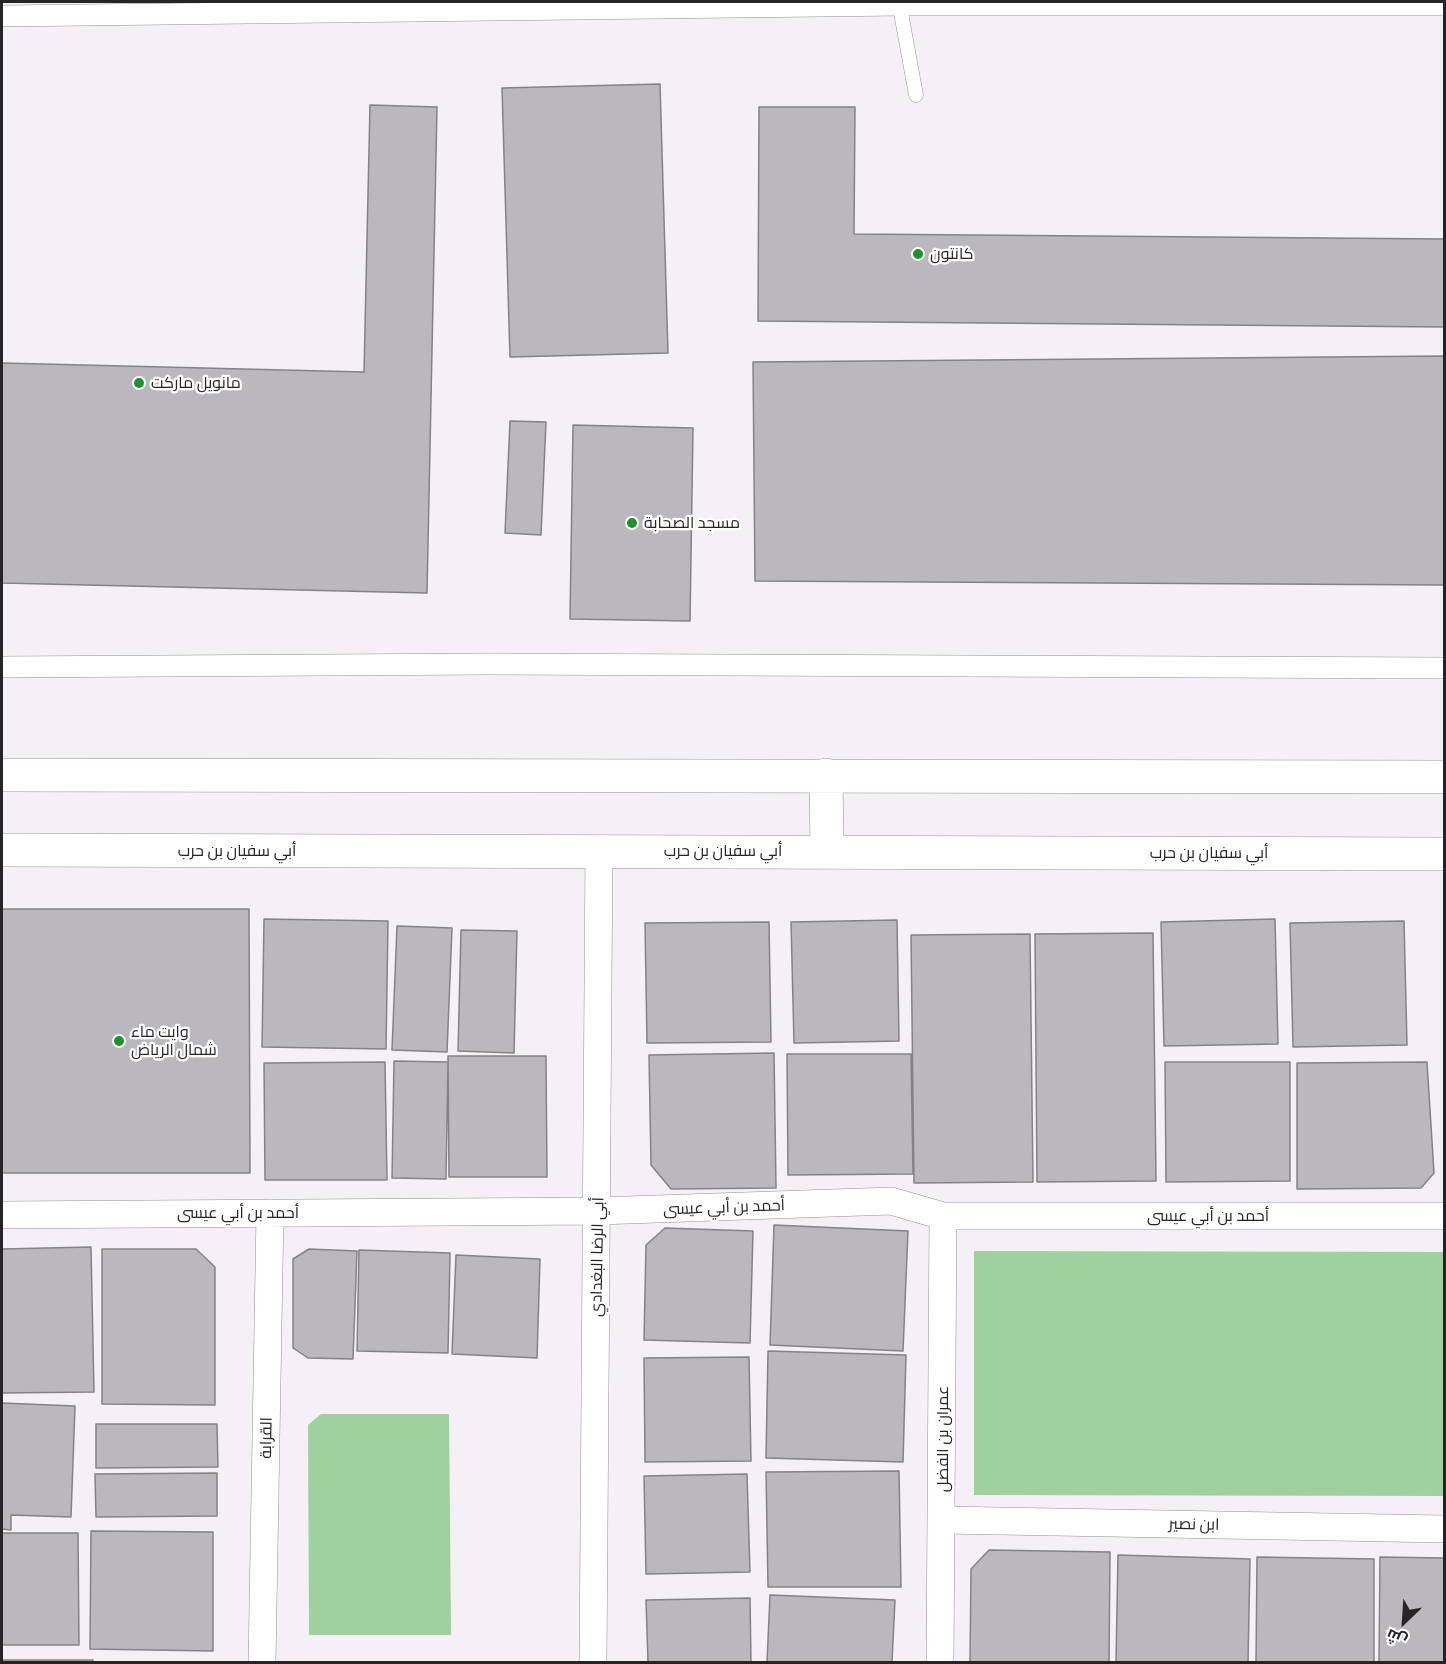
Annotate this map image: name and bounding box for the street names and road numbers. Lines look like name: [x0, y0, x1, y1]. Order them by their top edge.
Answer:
street label: أبي سفيان بن حرب: [178, 841, 296, 861]
street label: أبي سفيان بن حرب: [664, 841, 782, 861]
street label: أبي سفيان بن حرب: [1150, 843, 1268, 863]
street label: أحمد بن أبي عيسى: [663, 1195, 785, 1219]
street label: أبي الرضا البغدادي: [586, 1197, 608, 1317]
street label: أحمد بن أبي عيسى: [177, 1203, 299, 1223]
street label: أحمد بن أبي عيسى: [1147, 1206, 1269, 1226]
street label: عمران بن الفضل: [933, 1386, 953, 1492]
street label: القرابة: [256, 1417, 276, 1459]
street label: ابن نصير: [1168, 1514, 1220, 1534]

